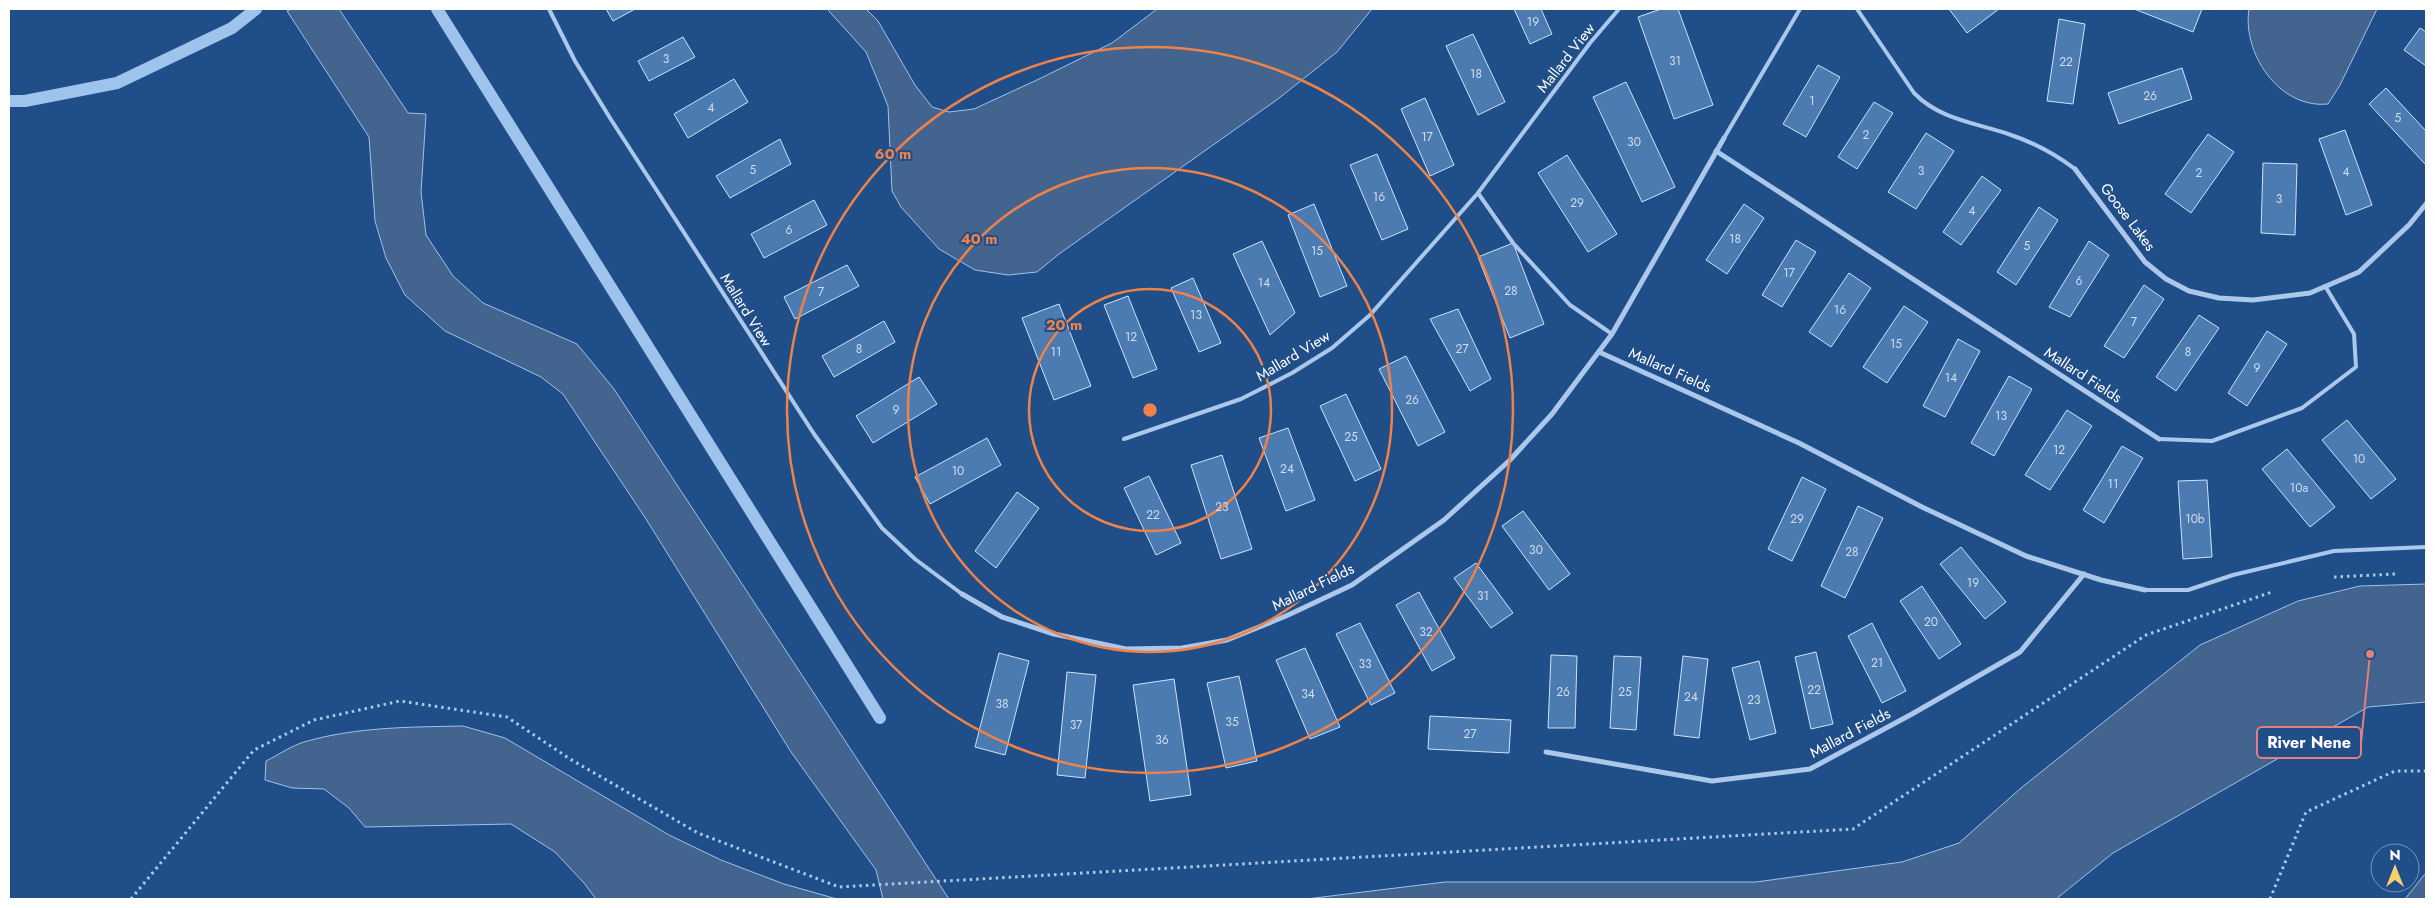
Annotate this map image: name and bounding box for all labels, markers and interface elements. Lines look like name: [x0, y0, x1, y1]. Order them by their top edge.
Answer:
house number: 19: [1527, 13, 1539, 31]
street label: Mallard View: [1532, 18, 1601, 98]
house number: 3: [663, 50, 670, 68]
house number: 31: [1669, 52, 1681, 70]
house number: 22: [2059, 53, 2073, 71]
house number: 18: [1470, 65, 1482, 83]
house number: 26: [2143, 87, 2157, 105]
house number: 1: [1809, 92, 1815, 110]
house number: 4: [708, 99, 715, 117]
house number: 5: [2395, 109, 2402, 127]
house number: 2: [1863, 126, 1870, 144]
house number: 17: [1421, 128, 1434, 146]
house number: 30: [1627, 133, 1641, 151]
text: 60 m: [875, 143, 911, 165]
house number: 5: [750, 161, 757, 179]
house number: 3: [1918, 162, 1925, 180]
house number: 4: [2343, 163, 2350, 181]
house number: 2: [2196, 164, 2203, 182]
street label: Goose Lakes: [2095, 178, 2161, 256]
house number: 16: [1373, 188, 1385, 206]
house number: 3: [2276, 190, 2283, 208]
house number: 29: [1570, 194, 1584, 212]
house number: 4: [1969, 202, 1976, 220]
house number: 6: [786, 221, 793, 239]
text: 40 m: [960, 228, 998, 250]
house number: 18: [1729, 230, 1741, 248]
house number: 5: [2024, 237, 2031, 255]
house number: 15: [1311, 242, 1323, 260]
house number: 17: [1783, 264, 1796, 282]
street label: Mallard View: [715, 269, 778, 352]
house number: 6: [2076, 272, 2083, 290]
house number: 14: [1258, 274, 1270, 292]
house number: 28: [1504, 282, 1518, 300]
house number: 7: [818, 283, 825, 301]
house number: 16: [1834, 301, 1846, 319]
house number: 13: [1190, 306, 1202, 324]
house number: 7: [2131, 313, 2138, 331]
text: 20 m: [1046, 314, 1082, 336]
street label: Mallard View: [1252, 325, 1335, 387]
house number: 12: [1125, 328, 1137, 346]
house number: 15: [1890, 335, 1902, 353]
house number: 8: [856, 340, 862, 358]
house number: 27: [1455, 340, 1469, 358]
street label: Mallard Fields: [1625, 342, 1715, 398]
street label: Mallard Fields: [2040, 342, 2126, 408]
house number: 11: [1051, 343, 1061, 361]
house number: 8: [2185, 343, 2191, 361]
house number: 9: [2254, 359, 2261, 377]
house number: 14: [1945, 369, 1957, 387]
house number: 26: [1405, 391, 1419, 409]
house number: 9: [893, 401, 900, 419]
centre of rings: [1141, 401, 1159, 419]
house number: 13: [1995, 407, 2007, 425]
house number: 25: [1344, 428, 1358, 446]
house number: 12: [2053, 441, 2065, 459]
house number: 10: [2353, 450, 2365, 468]
house number: 24: [1280, 460, 1294, 478]
house number: 10: [952, 462, 964, 480]
house number: 11: [2108, 475, 2118, 493]
house number: 10a: [2290, 479, 2308, 497]
house number: 23: [1215, 498, 1229, 516]
house number: 22: [1146, 506, 1160, 524]
house number: 29: [1790, 510, 1804, 528]
house number: 10b: [2185, 510, 2205, 528]
house number: 30: [1529, 541, 1543, 559]
house number: 28: [1845, 543, 1859, 561]
street label: Mallard Fields: [1268, 558, 1358, 616]
house number: 19: [1967, 574, 1979, 592]
house number: 31: [1477, 587, 1489, 605]
house number: 20: [1924, 613, 1938, 631]
house number: 32: [1419, 623, 1433, 641]
house number: 21: [1871, 654, 1883, 672]
house number: 33: [1358, 655, 1372, 673]
house number: 22: [1807, 681, 1821, 699]
house number: 26: [1556, 683, 1570, 701]
house number: 25: [1618, 683, 1632, 701]
house number: 34: [1301, 685, 1315, 703]
house number: 24: [1684, 688, 1698, 706]
house number: 23: [1747, 691, 1761, 709]
house number: 38: [995, 695, 1009, 713]
street label: Mallard Fields: [1806, 702, 1894, 764]
house number: 35: [1225, 713, 1239, 731]
house number: 37: [1070, 716, 1083, 734]
house number: 27: [1463, 725, 1477, 743]
callout: River Nene: [2257, 727, 2361, 758]
house number: 36: [1155, 731, 1169, 749]
text: River Nene: [2267, 731, 2351, 754]
north arrow: [2370, 843, 2420, 893]
text: N: [2389, 845, 2401, 865]

